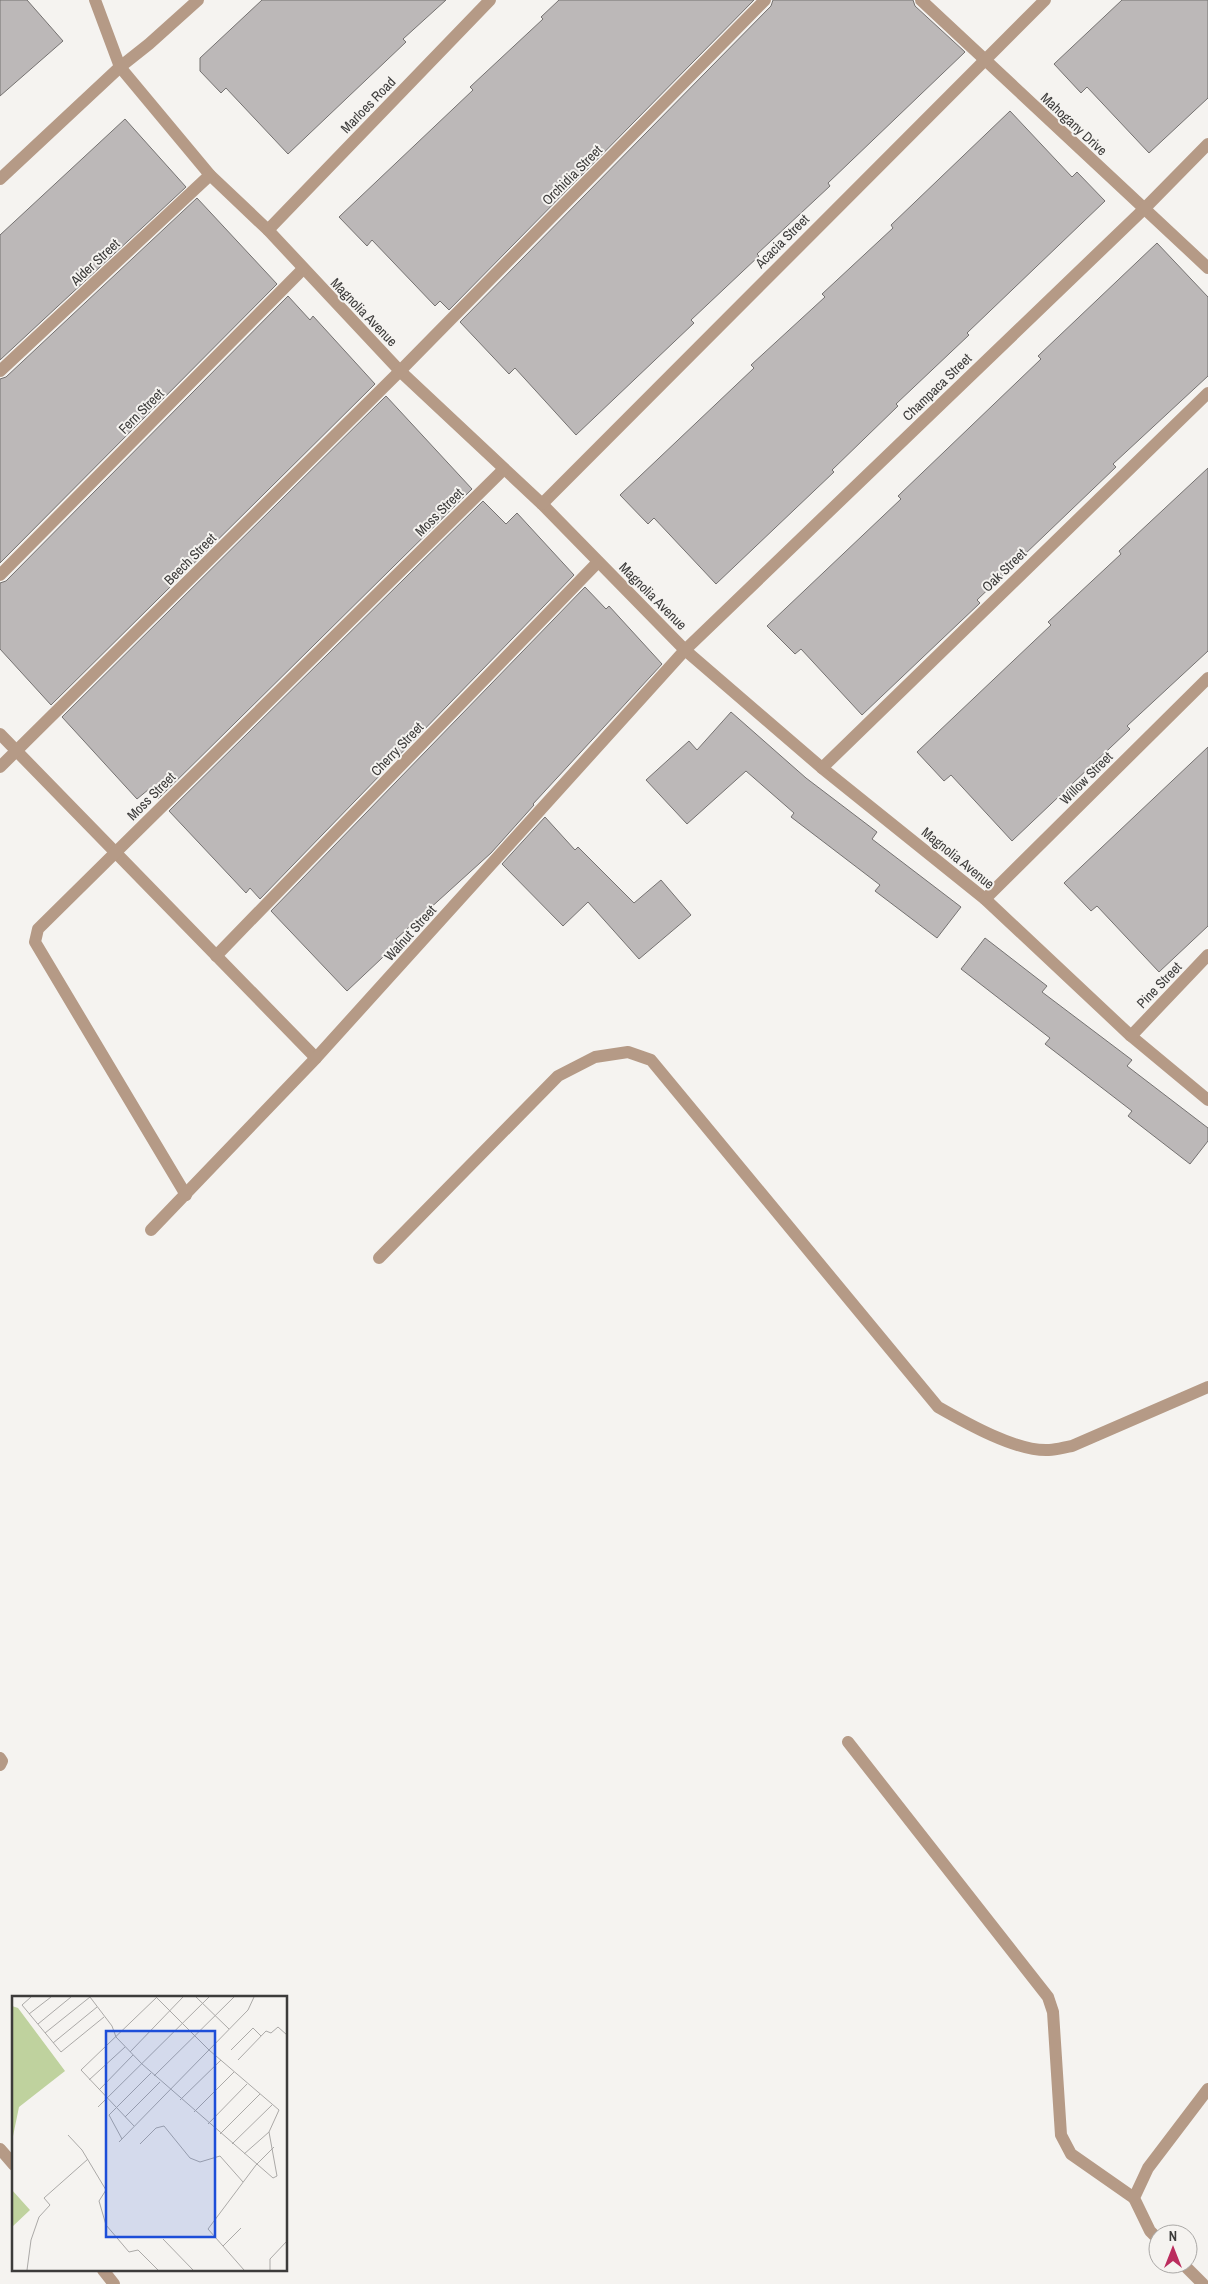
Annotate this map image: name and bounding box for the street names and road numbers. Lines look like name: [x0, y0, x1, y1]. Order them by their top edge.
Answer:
street label: Marloes Road: [337, 73, 399, 137]
street label: Mahogany Drive: [1037, 89, 1111, 159]
street label: Orchidia Street: [538, 141, 606, 209]
street label: Acacia Street: [751, 210, 813, 272]
street label: Alder Street: [66, 235, 123, 290]
street label: Magnolia Avenue: [327, 274, 401, 350]
street label: Champaca Street: [899, 349, 975, 425]
street label: Fern Street: [115, 385, 167, 437]
street label: Moss Street: [411, 484, 467, 540]
street label: Beech Street: [160, 529, 220, 589]
street label: Oak Street: [978, 544, 1030, 596]
street label: Magnolia Avenue: [615, 558, 691, 634]
street label: Cherry Street: [367, 718, 427, 780]
street label: Willow Street: [1056, 748, 1116, 808]
street label: Moss Street: [123, 768, 179, 824]
street label: Magnolia Avenue: [918, 823, 998, 893]
street label: Walnut Street: [380, 901, 440, 965]
street label: Pine Street: [1133, 958, 1185, 1012]

